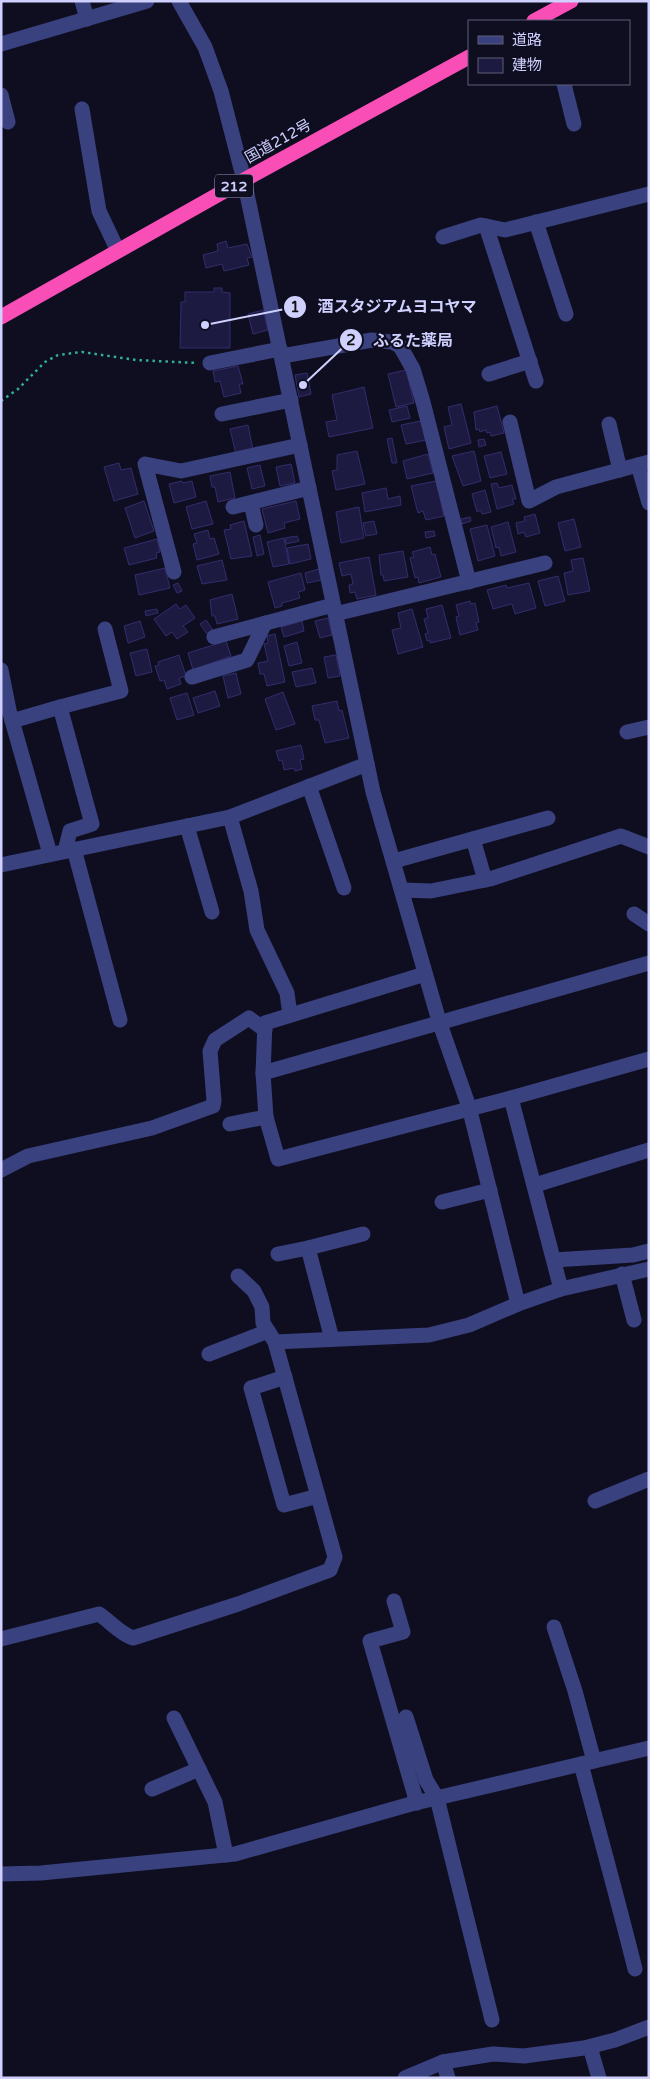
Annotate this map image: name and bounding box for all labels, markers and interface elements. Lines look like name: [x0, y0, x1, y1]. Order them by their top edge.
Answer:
legend: [468, 20, 630, 85]
text: 道路: [512, 31, 542, 49]
text: 建物: [512, 56, 542, 74]
street label: 国道212号: [242, 115, 314, 167]
road number: 212: [215, 175, 253, 198]
callout: 酒スタジアムヨコヤマ: [282, 291, 487, 322]
text: 酒スタジアムヨコヤマ: [318, 297, 476, 317]
text: 1: [290, 298, 300, 316]
callout: ふるた薬局: [338, 325, 463, 356]
text: 2: [346, 331, 356, 349]
text: ふるた薬局: [373, 331, 453, 351]

